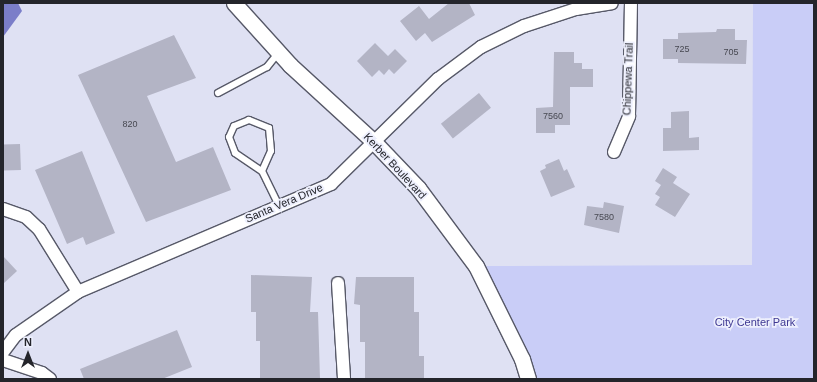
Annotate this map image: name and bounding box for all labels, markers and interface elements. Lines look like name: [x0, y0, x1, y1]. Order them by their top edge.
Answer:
street label: Chippewa Trail: [620, 42, 636, 116]
house number: 725: [674, 44, 690, 54]
house number: 705: [723, 47, 739, 57]
house number: 7560: [543, 111, 563, 121]
house number: 820: [122, 119, 138, 129]
street label: Kerber Boulevard: [361, 130, 429, 202]
street label: Santa Vera Drive: [243, 181, 325, 225]
house number: 7580: [594, 212, 614, 222]
park label: City Center Park: [715, 315, 795, 329]
north arrow: [8, 334, 48, 374]
text: N: [24, 336, 32, 348]

